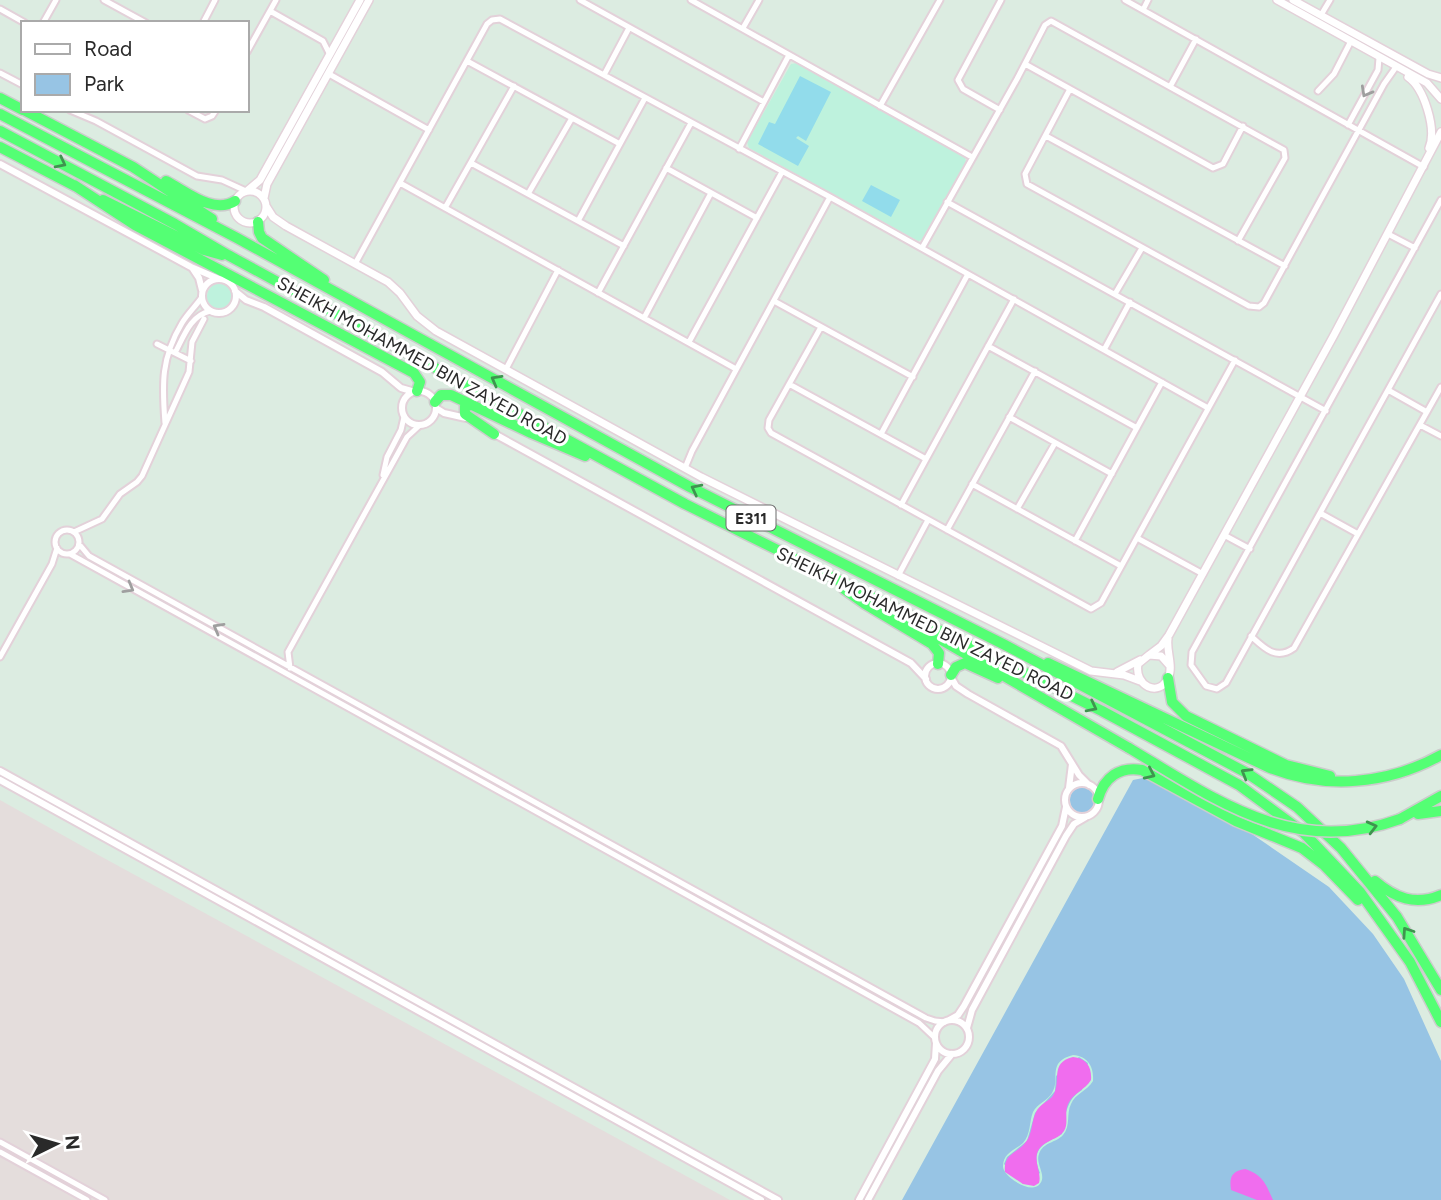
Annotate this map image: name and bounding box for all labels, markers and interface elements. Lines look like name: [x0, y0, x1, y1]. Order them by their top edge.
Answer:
legend: [21, 21, 248, 112]
text: Road: [84, 36, 132, 61]
text: Park: [84, 71, 125, 96]
one-way arrow: [1361, 84, 1374, 97]
one-way arrow: [53, 154, 66, 168]
street label: SHEIKH MOHAMMED BIN ZAYED ROAD: [273, 272, 571, 450]
one-way arrow: [491, 375, 503, 388]
one-way arrow: [691, 484, 703, 498]
road number: E311: [726, 505, 776, 530]
street label: SHEIKH MOHAMMED BIN ZAYED ROAD: [773, 542, 1077, 706]
one-way arrow: [122, 580, 134, 593]
one-way arrow: [213, 623, 225, 636]
one-way arrow: [1085, 698, 1097, 712]
one-way arrow: [1143, 766, 1155, 780]
one-way arrow: [1241, 768, 1254, 781]
one-way arrow: [1366, 821, 1378, 836]
one-way arrow: [1402, 926, 1415, 939]
north arrow: [21, 1109, 91, 1179]
text: N: [60, 1134, 85, 1151]

